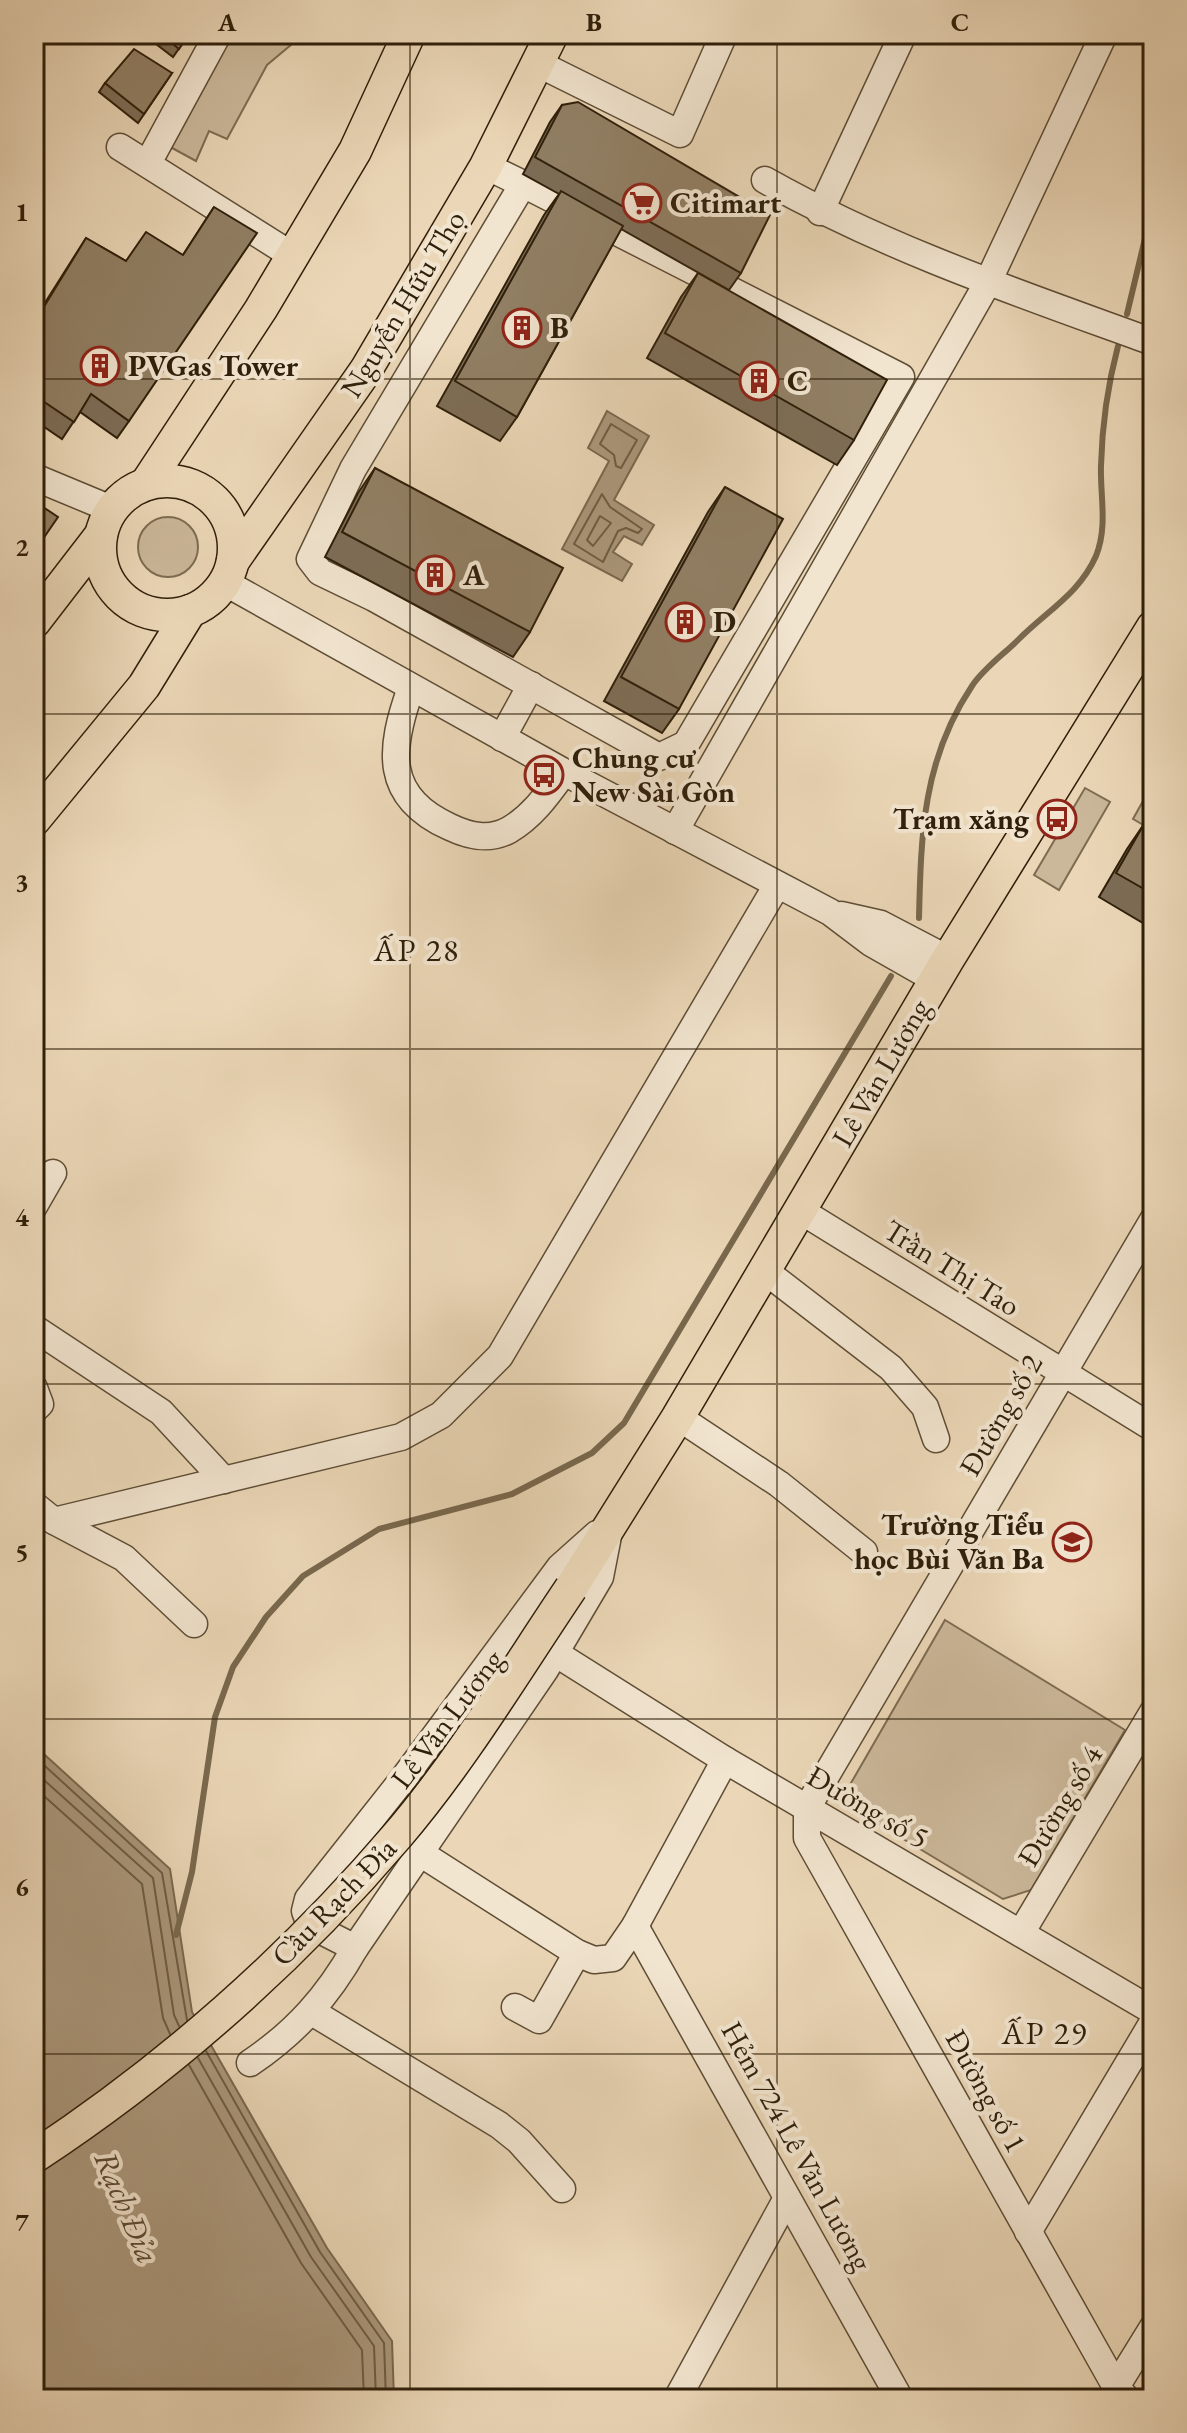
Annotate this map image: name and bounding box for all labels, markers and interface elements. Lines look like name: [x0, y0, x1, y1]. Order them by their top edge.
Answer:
text: A: [217, 5, 237, 39]
text: B: [586, 5, 602, 39]
text: C: [951, 5, 969, 39]
supermarket icon: Citimart: [621, 182, 663, 224]
place label: Citimart: [670, 183, 782, 222]
text: 1: [15, 195, 29, 229]
street label: Nguyễn Hữu Thọ: [331, 203, 474, 405]
building icon: B: [501, 307, 543, 349]
place label: B: [550, 308, 569, 347]
building icon: PVGas Tower: [79, 345, 121, 387]
place label: PVGas Tower: [128, 346, 299, 385]
building icon: C: [738, 360, 780, 402]
place label: C: [787, 361, 808, 400]
text: 2: [15, 530, 29, 564]
building icon: A: [414, 554, 456, 596]
place label: A: [462, 555, 485, 594]
building icon: D: [664, 601, 706, 643]
place label: D: [713, 602, 736, 641]
place label: Chung cư New Sài Gòn: [572, 738, 735, 811]
bus stop icon: Chung cư New Sài Gòn: [523, 754, 565, 796]
bus stop icon: Trạm xăng: [1036, 798, 1078, 840]
place label: Trạm xăng: [893, 799, 1030, 838]
text: 3: [15, 865, 29, 899]
district label: ẤP 28: [373, 929, 460, 971]
street label: Lê Văn Lương: [823, 991, 939, 1154]
text: 4: [15, 1200, 29, 1234]
street label: Trần Thị Tao: [877, 1210, 1028, 1325]
street label: Đường số 2: [950, 1346, 1051, 1483]
place label: Trường Tiểu học Bùi Văn Ba: [854, 1505, 1045, 1578]
school or university icon: Trường Tiểu học Bùi Văn Ba: [1051, 1521, 1093, 1563]
text: 5: [15, 1535, 29, 1569]
street label: Lê Văn Lương: [381, 1640, 512, 1796]
street label: Đường số 4: [1008, 1738, 1111, 1873]
street label: Đường số 5: [800, 1756, 936, 1857]
street label: Cầu Rạch Đỉa: [263, 1829, 405, 1974]
text: 6: [15, 1870, 29, 1904]
district label: ẤP 29: [1001, 2012, 1088, 2054]
street label: Hẻm 724 Lê Văn Lương: [713, 2014, 883, 2278]
street label: Đường số 1: [937, 2022, 1036, 2159]
water label: Rạch Đỉa: [85, 2144, 169, 2270]
text: 7: [15, 2205, 29, 2239]

